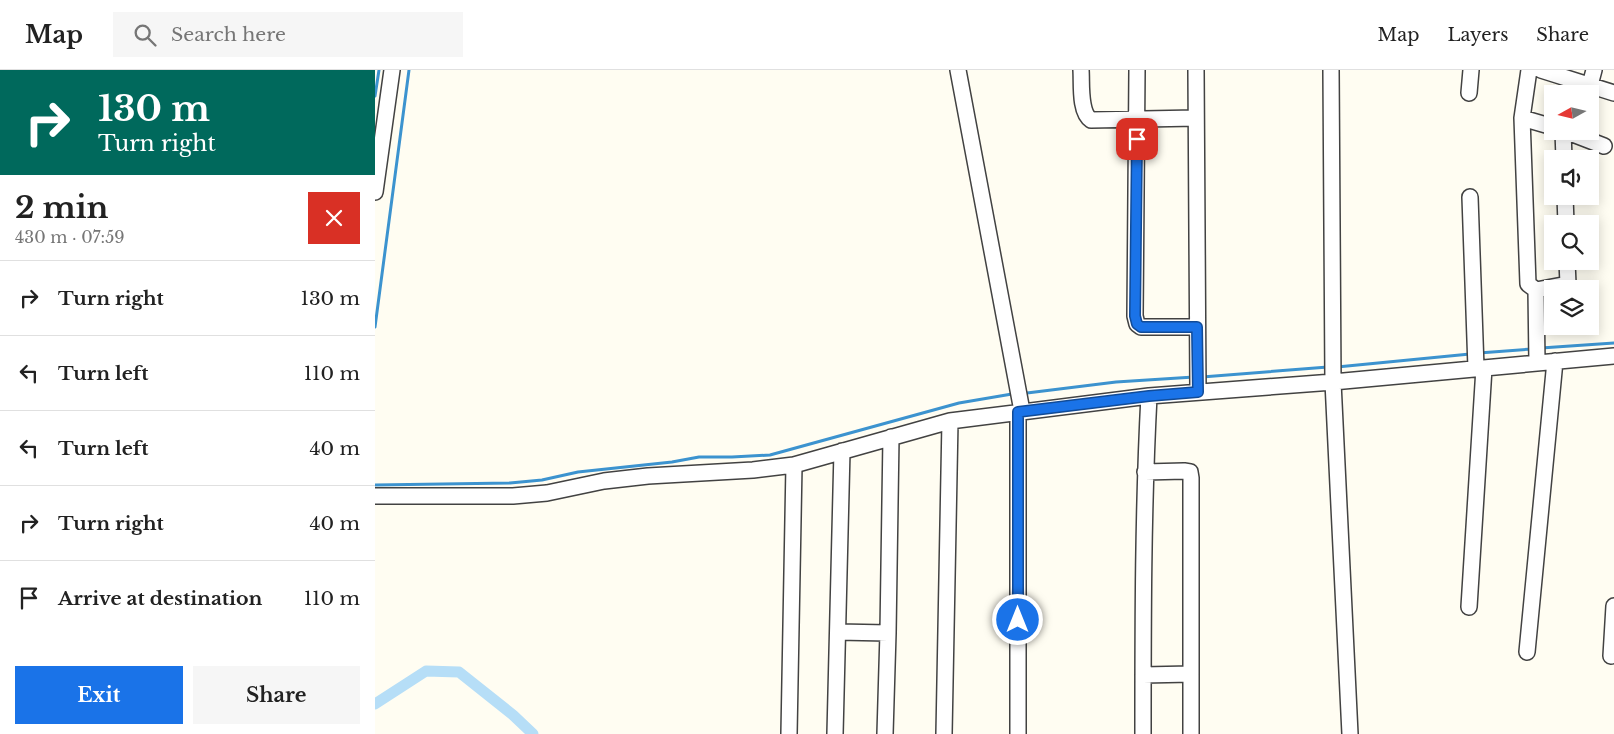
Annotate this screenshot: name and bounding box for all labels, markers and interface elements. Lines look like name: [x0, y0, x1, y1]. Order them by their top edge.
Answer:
search box: [113, 12, 463, 57]
text: Map: [25, 20, 83, 49]
icon: search: [131, 21, 159, 49]
text: Search here: [171, 23, 286, 46]
text: Map: [1378, 24, 1419, 46]
text: Layers: [1447, 24, 1508, 46]
text: Share: [1536, 24, 1589, 46]
north arrow: [1544, 85, 1599, 140]
map controls: [1544, 85, 1599, 335]
text: 130 m: [98, 87, 210, 130]
icon: right: [15, 90, 80, 155]
pin: [1116, 118, 1158, 160]
icon: arrive: [1123, 125, 1151, 153]
text: Turn right: [98, 130, 216, 157]
button: sound: [1544, 150, 1599, 205]
text: 2 min: [15, 189, 108, 226]
button: close: [308, 192, 360, 244]
button: search: [1544, 215, 1599, 270]
text: 430 m · 07:59: [15, 227, 125, 247]
button: layers: [1544, 280, 1599, 335]
icon: right: [15, 284, 43, 312]
text: Turn right: [58, 287, 164, 310]
text: 130 m: [300, 287, 360, 310]
icon: left: [15, 359, 43, 387]
text: Turn left: [58, 362, 149, 385]
text: 110 m: [304, 362, 360, 385]
icon: left: [15, 434, 43, 462]
text: Turn left: [58, 437, 149, 460]
text: 40 m: [309, 437, 360, 460]
icon: right: [15, 509, 43, 537]
text: Turn right: [58, 512, 164, 535]
text: 40 m: [309, 512, 360, 535]
icon: arrive: [15, 584, 43, 612]
text: Arrive at destination: [58, 587, 262, 610]
text: 110 m: [304, 587, 360, 610]
position arrow: [991, 593, 1043, 645]
button: Exit: [15, 666, 183, 724]
button: Share: [193, 666, 360, 724]

